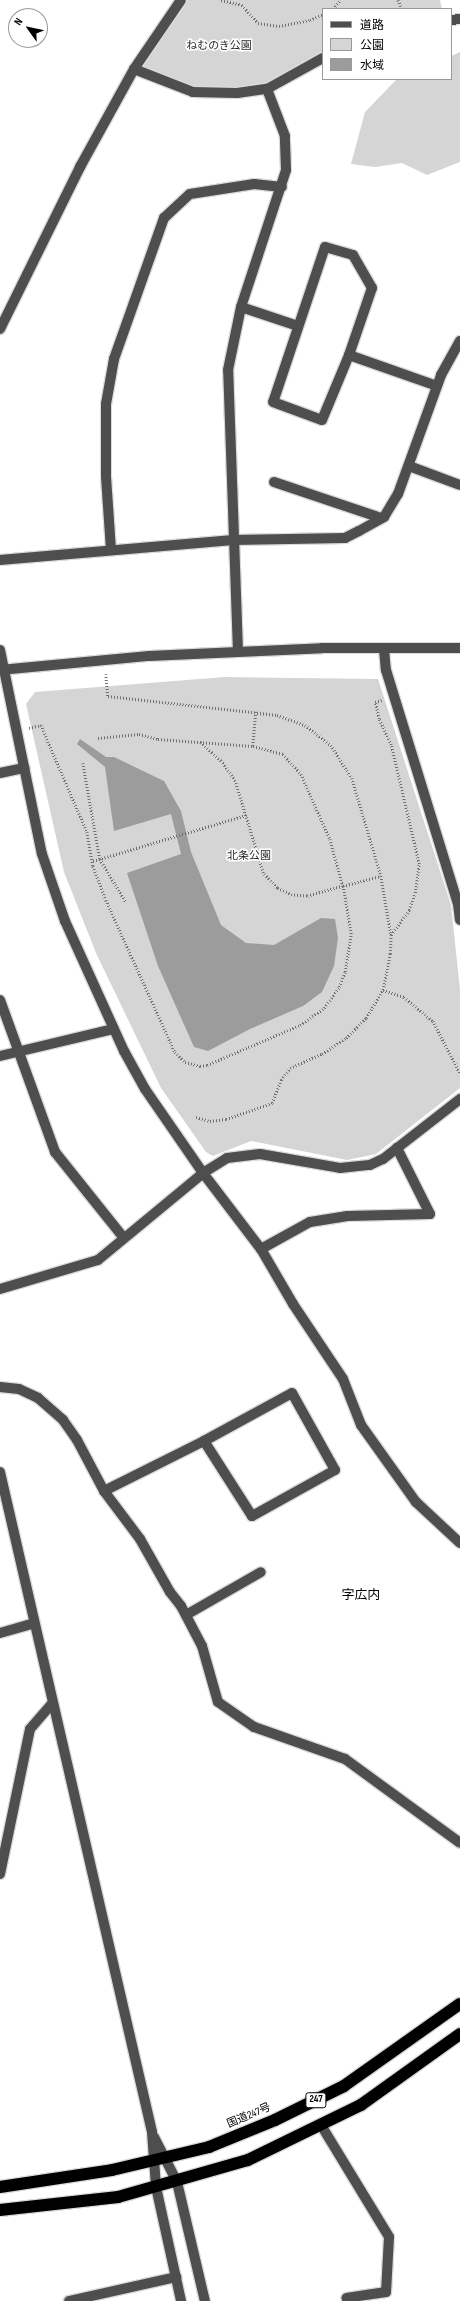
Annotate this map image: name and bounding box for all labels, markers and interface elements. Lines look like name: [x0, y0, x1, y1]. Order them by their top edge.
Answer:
north arrow: [8, 8, 48, 48]
legend: [322, 8, 452, 80]
text: N: [11, 16, 25, 28]
text: 道路: [360, 18, 384, 33]
text: 公園: [360, 38, 384, 53]
park label: ねむのき公園: [186, 39, 252, 53]
text: 水域: [360, 58, 384, 73]
park label: 北条公園: [227, 849, 271, 863]
district label: 字広内: [342, 1587, 380, 1603]
road number: 247: [305, 2092, 327, 2108]
street label: 国道247号: [225, 2101, 273, 2131]

